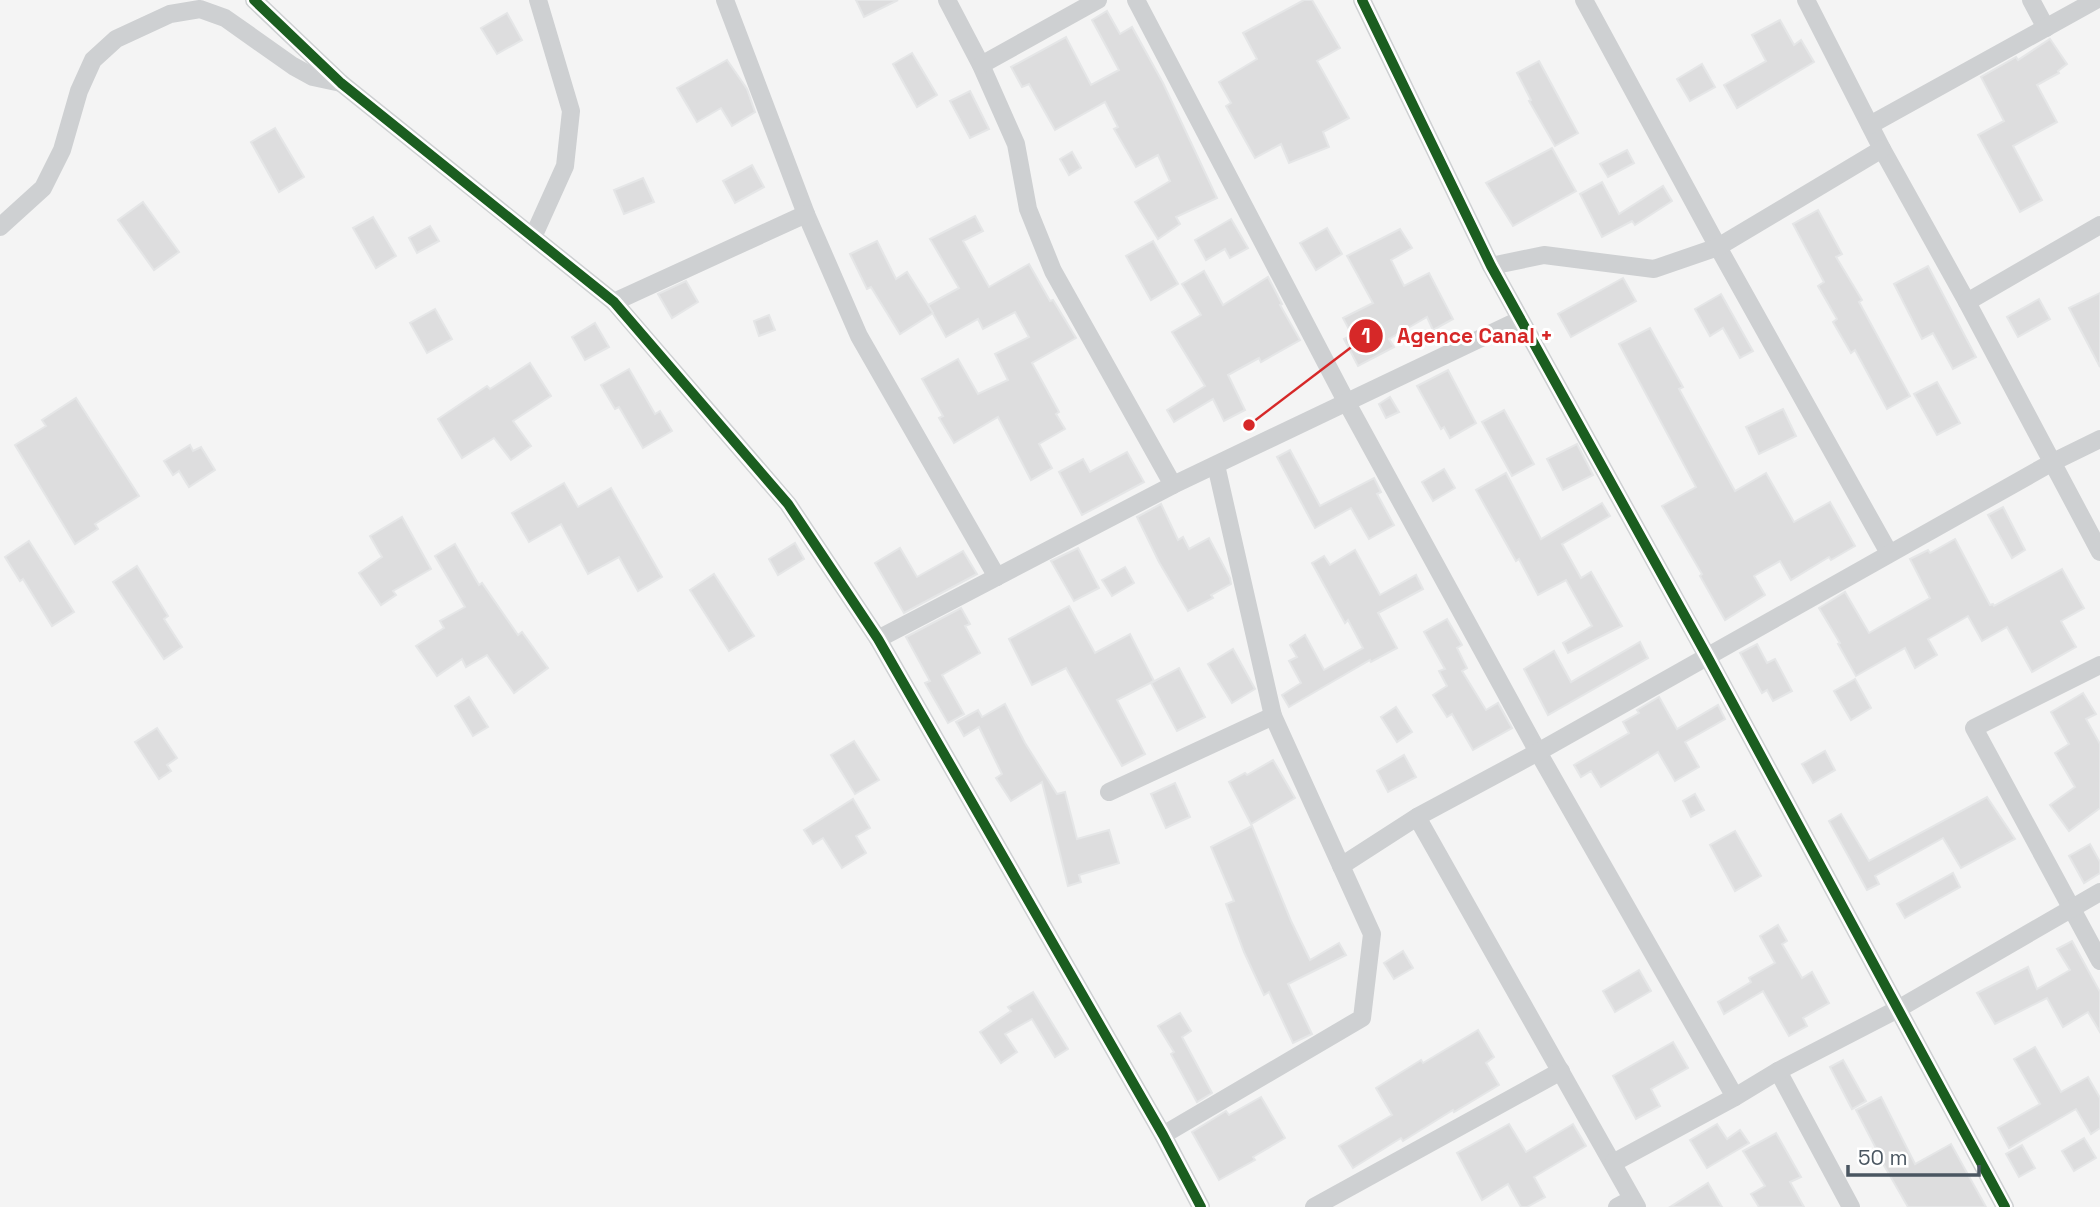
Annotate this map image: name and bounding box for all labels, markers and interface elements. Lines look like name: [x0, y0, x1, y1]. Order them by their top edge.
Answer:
callout: Agence Canal +: [1348, 315, 1568, 357]
text: 1: [1361, 322, 1371, 349]
text: Agence Canal +: [1397, 322, 1553, 349]
scale bar: [1848, 1134, 1979, 1178]
text: 50 m: [1858, 1144, 1908, 1171]

